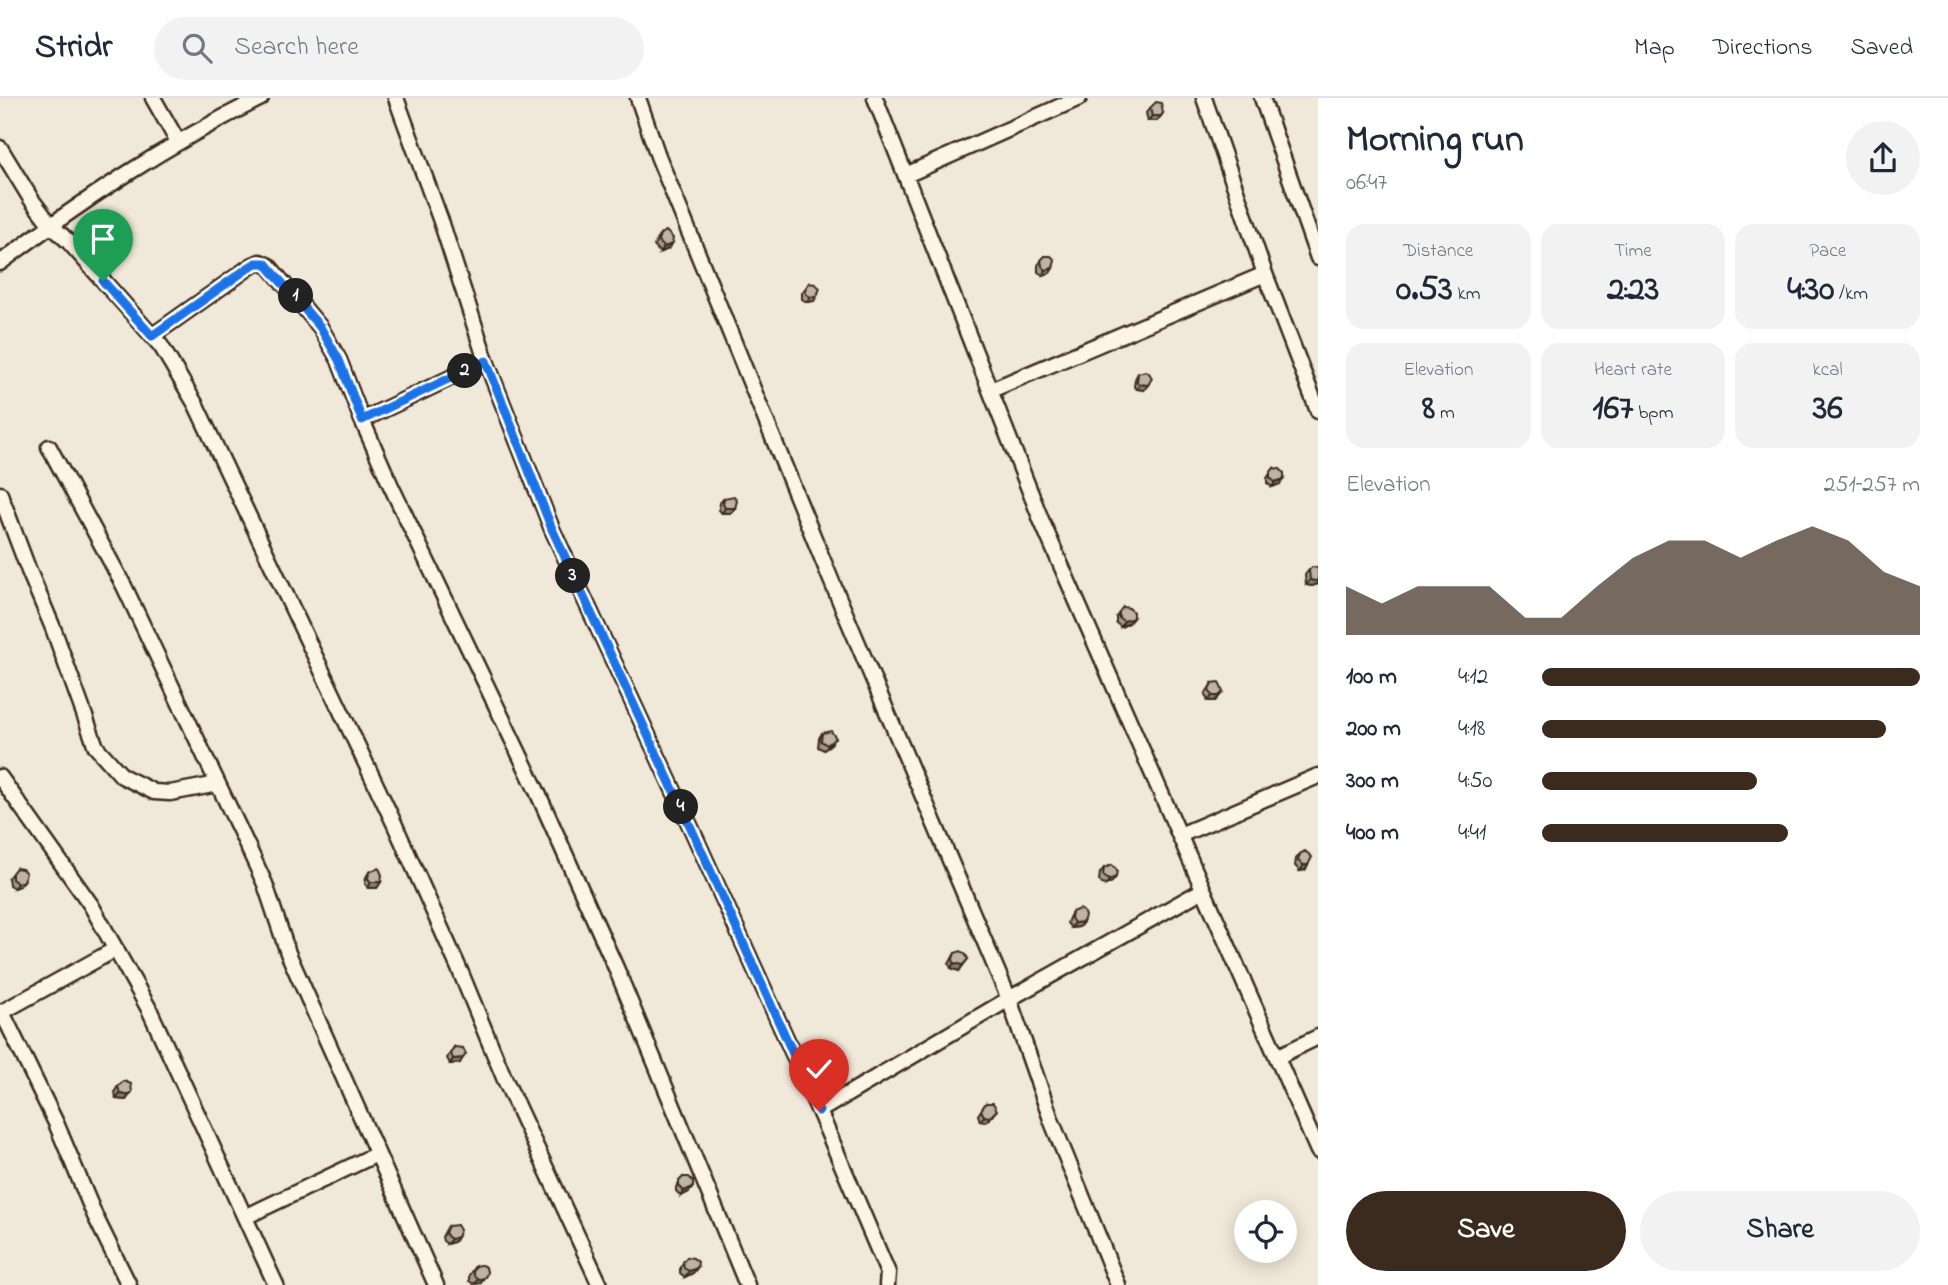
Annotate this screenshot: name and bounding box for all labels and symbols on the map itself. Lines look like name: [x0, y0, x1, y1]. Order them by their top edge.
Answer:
pin: [73, 209, 133, 281]
pin: 1: [278, 278, 314, 314]
pin: 2: [448, 354, 482, 388]
pin: 3: [556, 559, 590, 594]
pin: 4: [664, 790, 698, 824]
pin: [789, 1039, 849, 1111]

